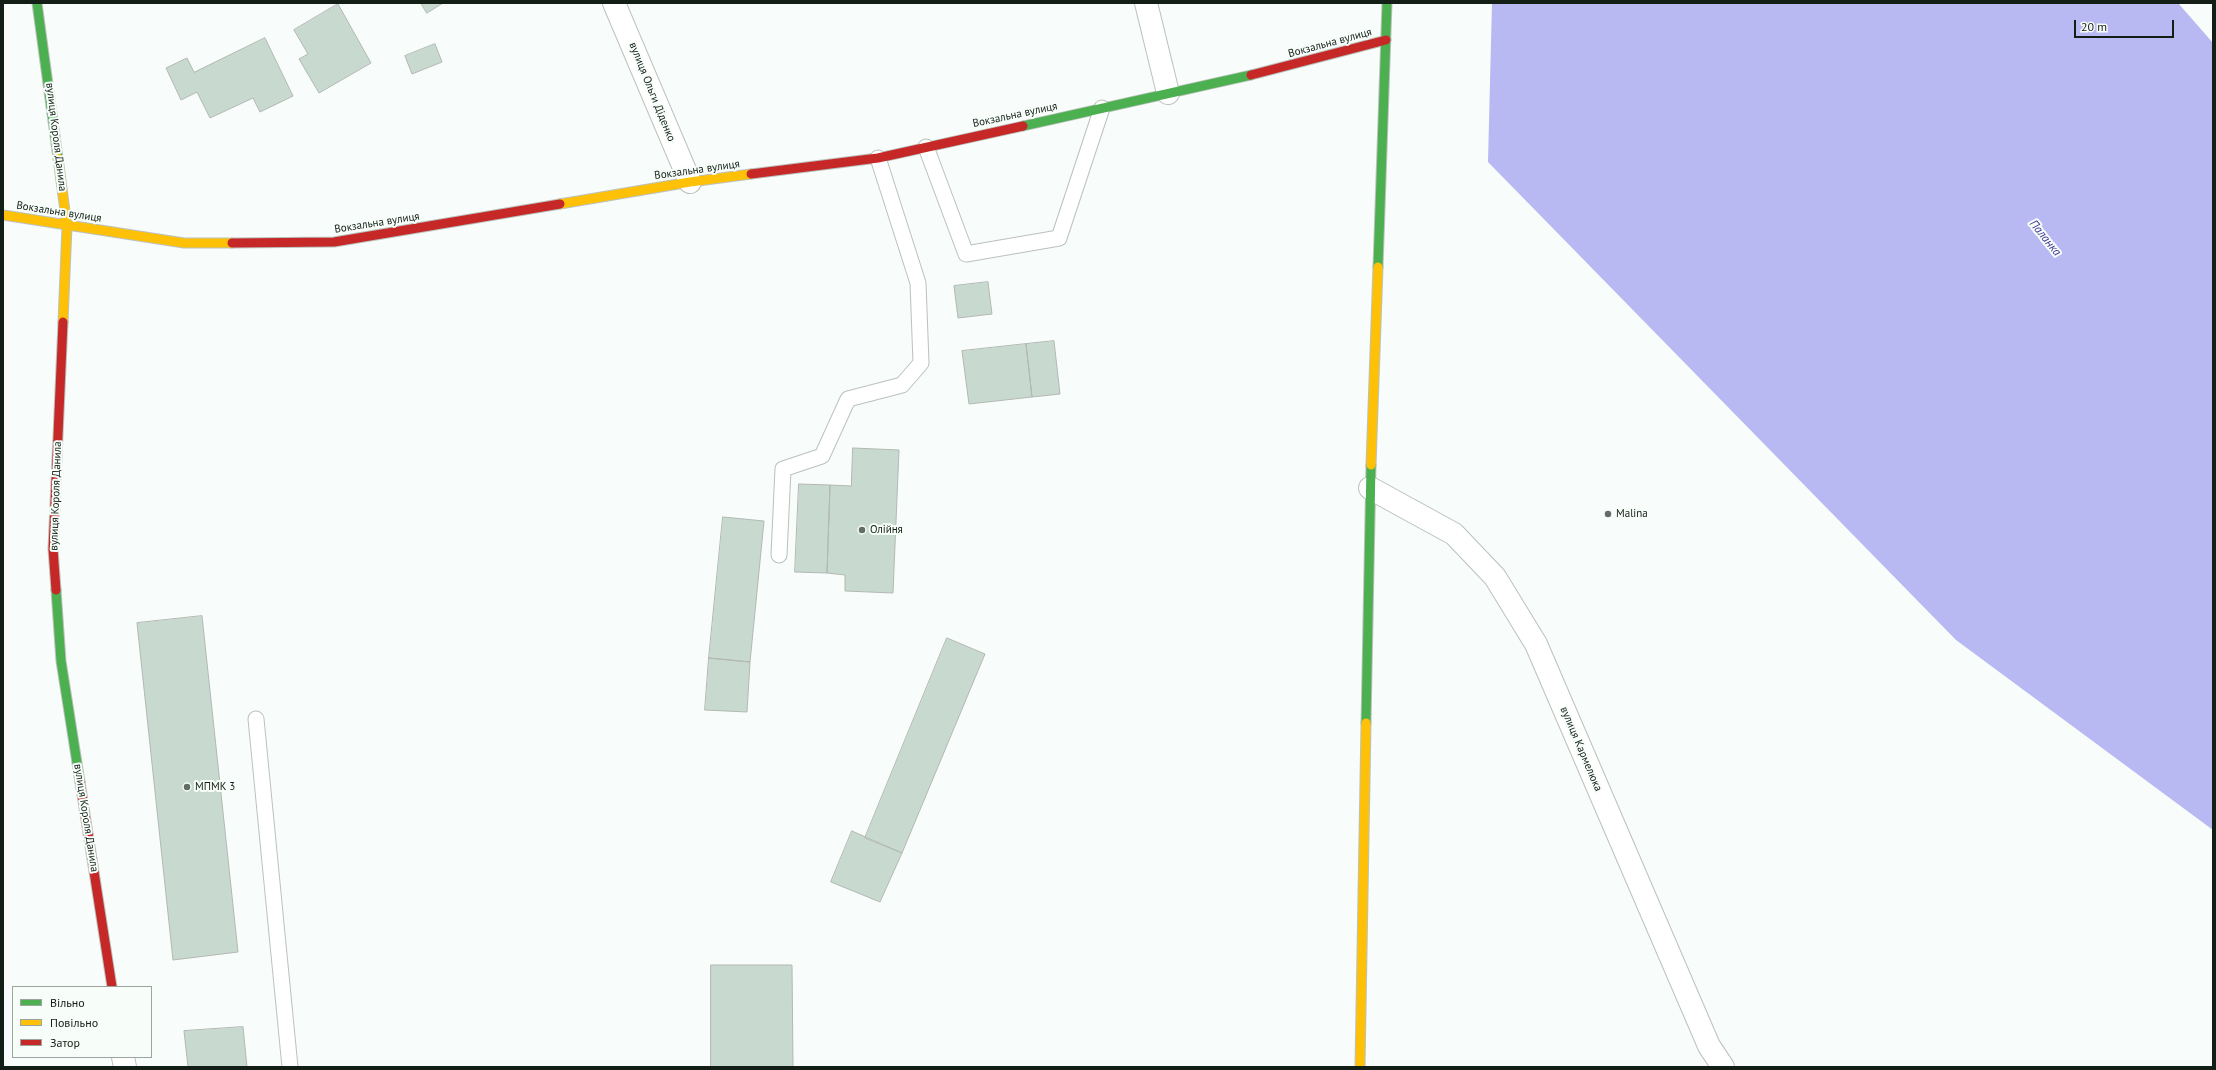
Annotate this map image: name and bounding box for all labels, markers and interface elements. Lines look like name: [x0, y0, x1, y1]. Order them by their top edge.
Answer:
scale bar: [2076, 12, 2176, 38]
text: 20 m: [2081, 19, 2107, 34]
street label: Вокзальна вулиця: [1287, 25, 1373, 61]
street label: вулиця Ольги Діденко: [626, 40, 678, 144]
street label: вулиця Короля Данила: [43, 82, 69, 192]
street label: Вокзальна вулиця: [972, 100, 1058, 130]
street label: Вокзальна вулиця: [653, 157, 741, 183]
street label: Вокзальна вулиця: [15, 199, 103, 225]
street label: Вокзальна вулиця: [333, 210, 421, 236]
water label: Паланка: [2026, 217, 2064, 259]
street label: вулиця Короля Данила: [47, 441, 65, 551]
place label: Malina: [1616, 507, 1648, 521]
marker: Malina: [1603, 509, 1613, 519]
place label: Олійня: [870, 523, 903, 537]
marker: Олійня: [857, 525, 867, 535]
street label: вулиця Кармелюка: [1557, 705, 1605, 793]
street label: вулиця Короля Данила: [71, 763, 101, 873]
place label: МПМК 3: [195, 780, 235, 794]
marker: МПМК 3: [182, 782, 192, 792]
legend: [12, 986, 152, 1058]
text: Вільно: [50, 995, 85, 1010]
text: Повільно: [50, 1015, 98, 1030]
text: Затор: [50, 1035, 80, 1050]

